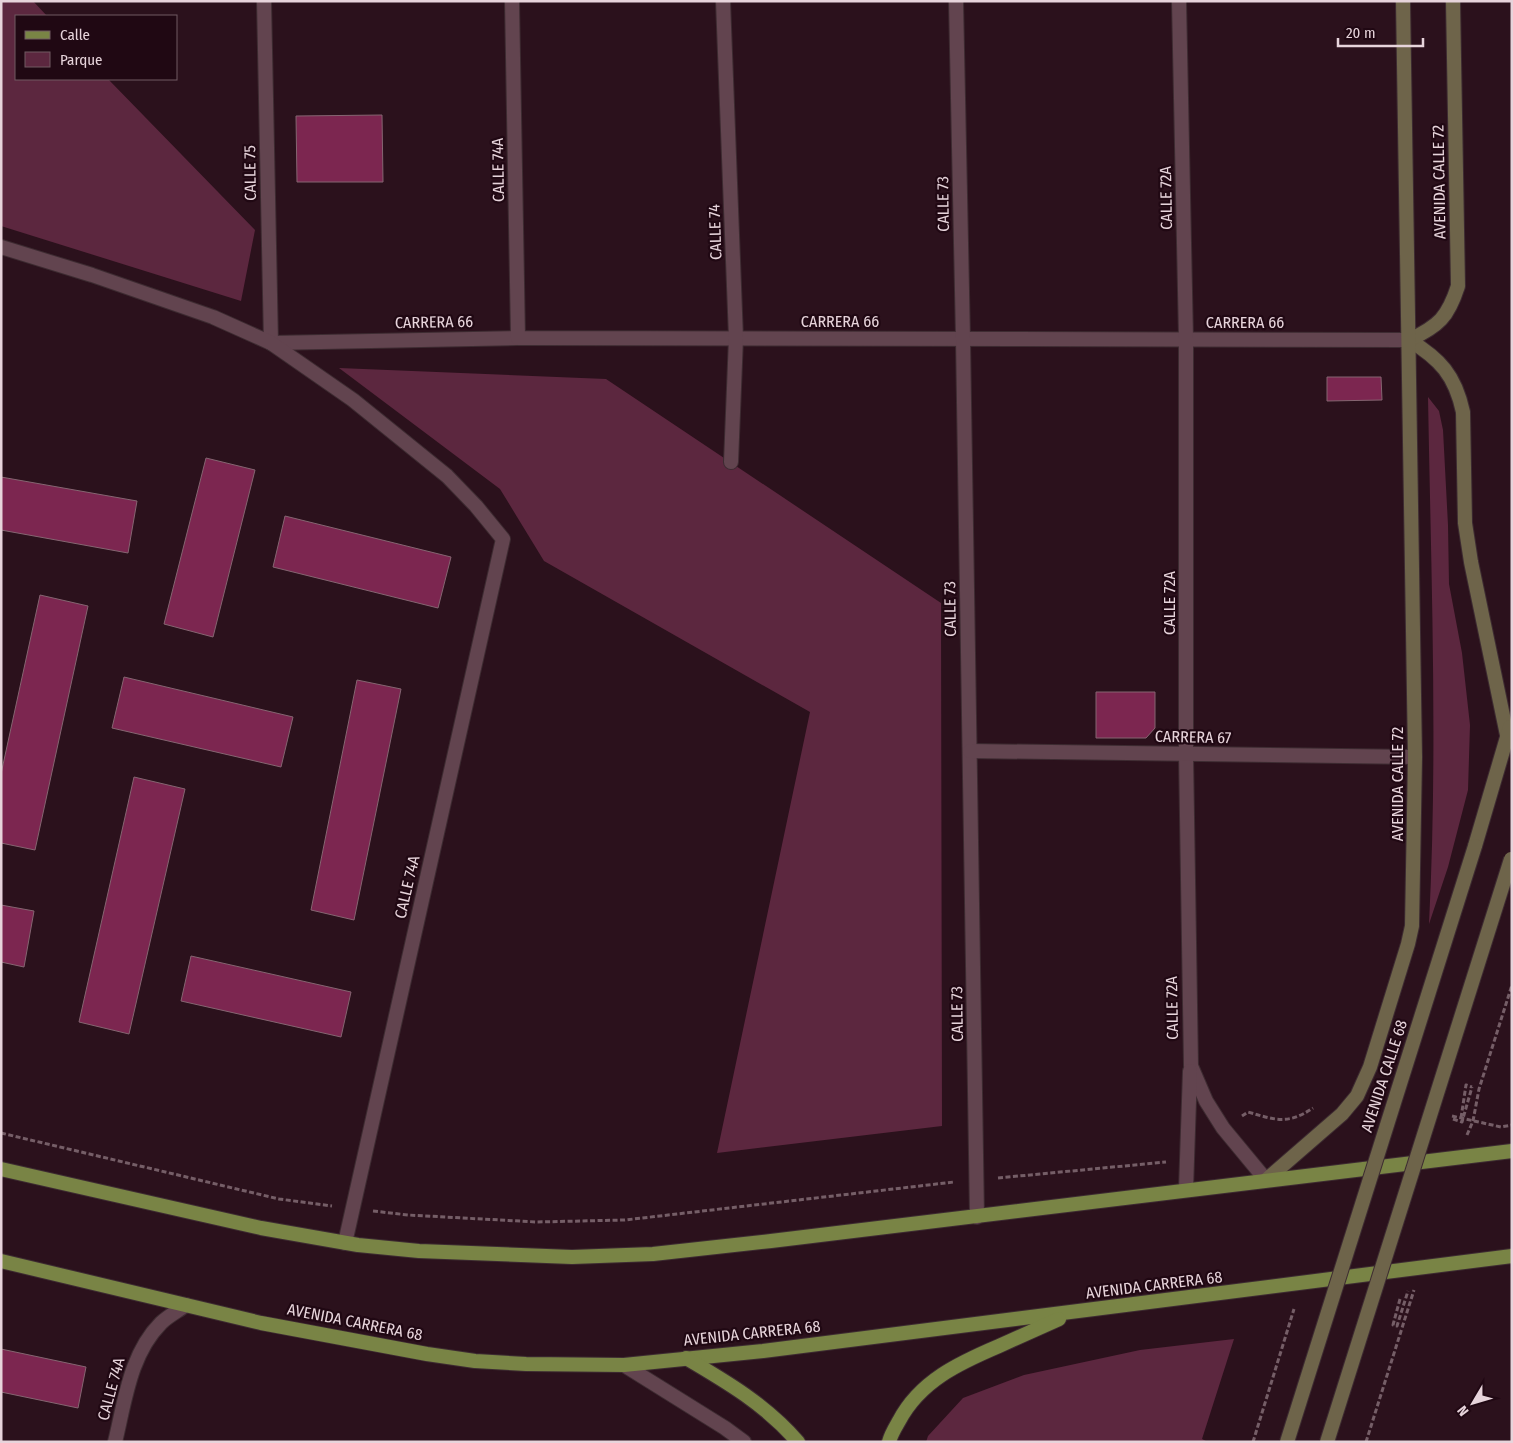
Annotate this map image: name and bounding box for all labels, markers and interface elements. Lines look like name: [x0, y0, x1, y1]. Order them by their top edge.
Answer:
legend: [15, 15, 178, 80]
scale bar: [1338, 15, 1423, 47]
text: 20 m: [1346, 24, 1376, 42]
text: Calle: [60, 26, 90, 44]
text: Parque: [60, 51, 103, 69]
street label: AVENIDA CALLE 72: [1429, 125, 1449, 239]
street label: CALLE 74A: [488, 137, 508, 202]
street label: CALLE 75: [240, 145, 260, 201]
street label: CALLE 72A: [1156, 165, 1176, 230]
street label: CALLE 73: [933, 176, 953, 232]
street label: CALLE 74: [705, 204, 725, 260]
street label: CARRERA 66: [395, 312, 473, 332]
street label: CARRERA 66: [801, 312, 879, 331]
street label: CARRERA 66: [1206, 313, 1284, 332]
street label: CALLE 72A: [1160, 571, 1179, 635]
street label: CALLE 73: [940, 581, 960, 637]
street label: CARRERA 67: [1155, 727, 1232, 747]
street label: AVENIDA CALLE 72: [1388, 727, 1407, 841]
street label: CALLE 74A: [391, 853, 424, 920]
street label: CALLE 72A: [1162, 975, 1182, 1040]
street label: CALLE 73: [947, 986, 967, 1042]
street label: AVENIDA CALLE 68: [1357, 1017, 1411, 1135]
street label: AVENIDA CARRERA 68: [1085, 1267, 1223, 1303]
street label: AVENIDA CARRERA 68: [286, 1300, 424, 1344]
street label: AVENIDA CARRERA 68: [683, 1316, 821, 1350]
street label: CALLE 74A: [94, 1355, 129, 1422]
north arrow: [1448, 1378, 1498, 1428]
text: N: [1454, 1402, 1472, 1419]

